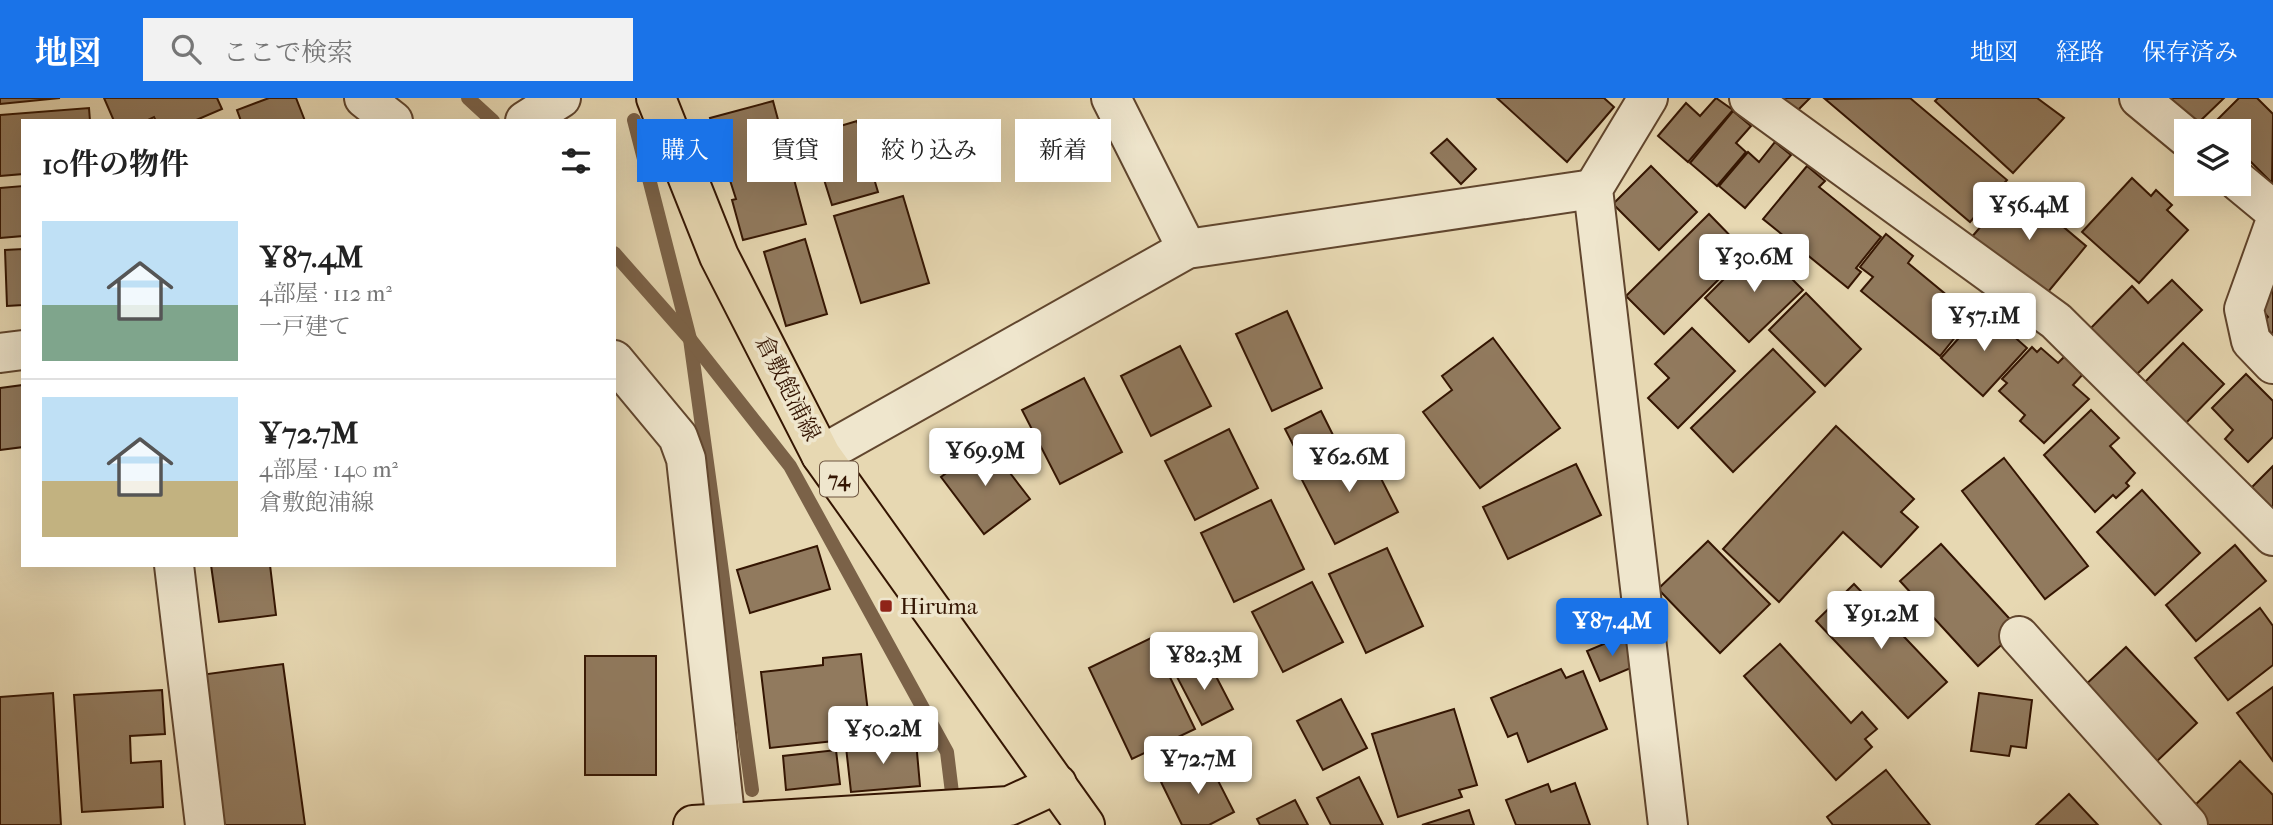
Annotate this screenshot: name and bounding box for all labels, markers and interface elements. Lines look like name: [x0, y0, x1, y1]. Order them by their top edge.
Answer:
search box: [143, 18, 633, 81]
icon: search: [167, 30, 205, 68]
text: 地図: [35, 34, 101, 73]
text: ここで検索: [223, 37, 353, 68]
text: 地図: [1970, 38, 2018, 66]
text: 経路: [2056, 38, 2104, 66]
text: 保存済み: [2142, 38, 2238, 66]
chip: 購入: [637, 119, 733, 182]
chip: 賃貸: [747, 119, 843, 182]
chip: 絞り込み: [857, 119, 1001, 182]
chip: 新着: [1015, 119, 1111, 182]
map controls: [2174, 119, 2251, 196]
button: layers: [2174, 119, 2251, 196]
icon: filters: [557, 142, 595, 180]
text: 10件の物件: [42, 147, 189, 182]
pin: ¥56.4M: [1972, 183, 2086, 242]
text: ¥56.4M: [1989, 191, 2069, 218]
pin: ¥30.6M: [1697, 234, 1811, 294]
text: ¥87.4M: [259, 240, 363, 275]
text: ¥30.6M: [1715, 243, 1793, 270]
icon: home: [98, 249, 182, 333]
text: 4部屋 · 112 m²: [259, 280, 392, 307]
pin: ¥57.1M: [1927, 294, 2041, 353]
text: ¥57.1M: [1948, 302, 2020, 329]
text: 一戸建て: [259, 313, 351, 340]
street label: 倉敷飽浦線: [750, 331, 826, 445]
text: ¥72.7M: [259, 416, 358, 451]
icon: home: [98, 425, 182, 509]
pin: ¥69.9M: [928, 428, 1042, 488]
pin: ¥62.6M: [1292, 434, 1406, 494]
text: ¥69.9M: [945, 437, 1025, 464]
text: ¥62.6M: [1309, 443, 1389, 470]
text: 4部屋 · 140 m²: [259, 456, 398, 483]
road number: 74: [820, 462, 858, 496]
text: 倉敷飽浦線: [259, 489, 374, 516]
pin: ¥91.2M: [1824, 592, 1938, 651]
place label: Hiruma: [900, 593, 978, 620]
marker: Hiruma: [878, 598, 894, 614]
pin: ¥87.4M: [1555, 598, 1669, 658]
text: ¥91.2M: [1843, 600, 1919, 627]
text: ¥87.4M: [1572, 607, 1652, 634]
pin: ¥82.3M: [1147, 632, 1261, 692]
text: ¥82.3M: [1166, 641, 1242, 668]
pin: ¥50.2M: [826, 706, 940, 766]
text: ¥50.2M: [844, 715, 922, 742]
pin: ¥72.7M: [1141, 736, 1255, 796]
text: ¥72.7M: [1160, 745, 1236, 772]

